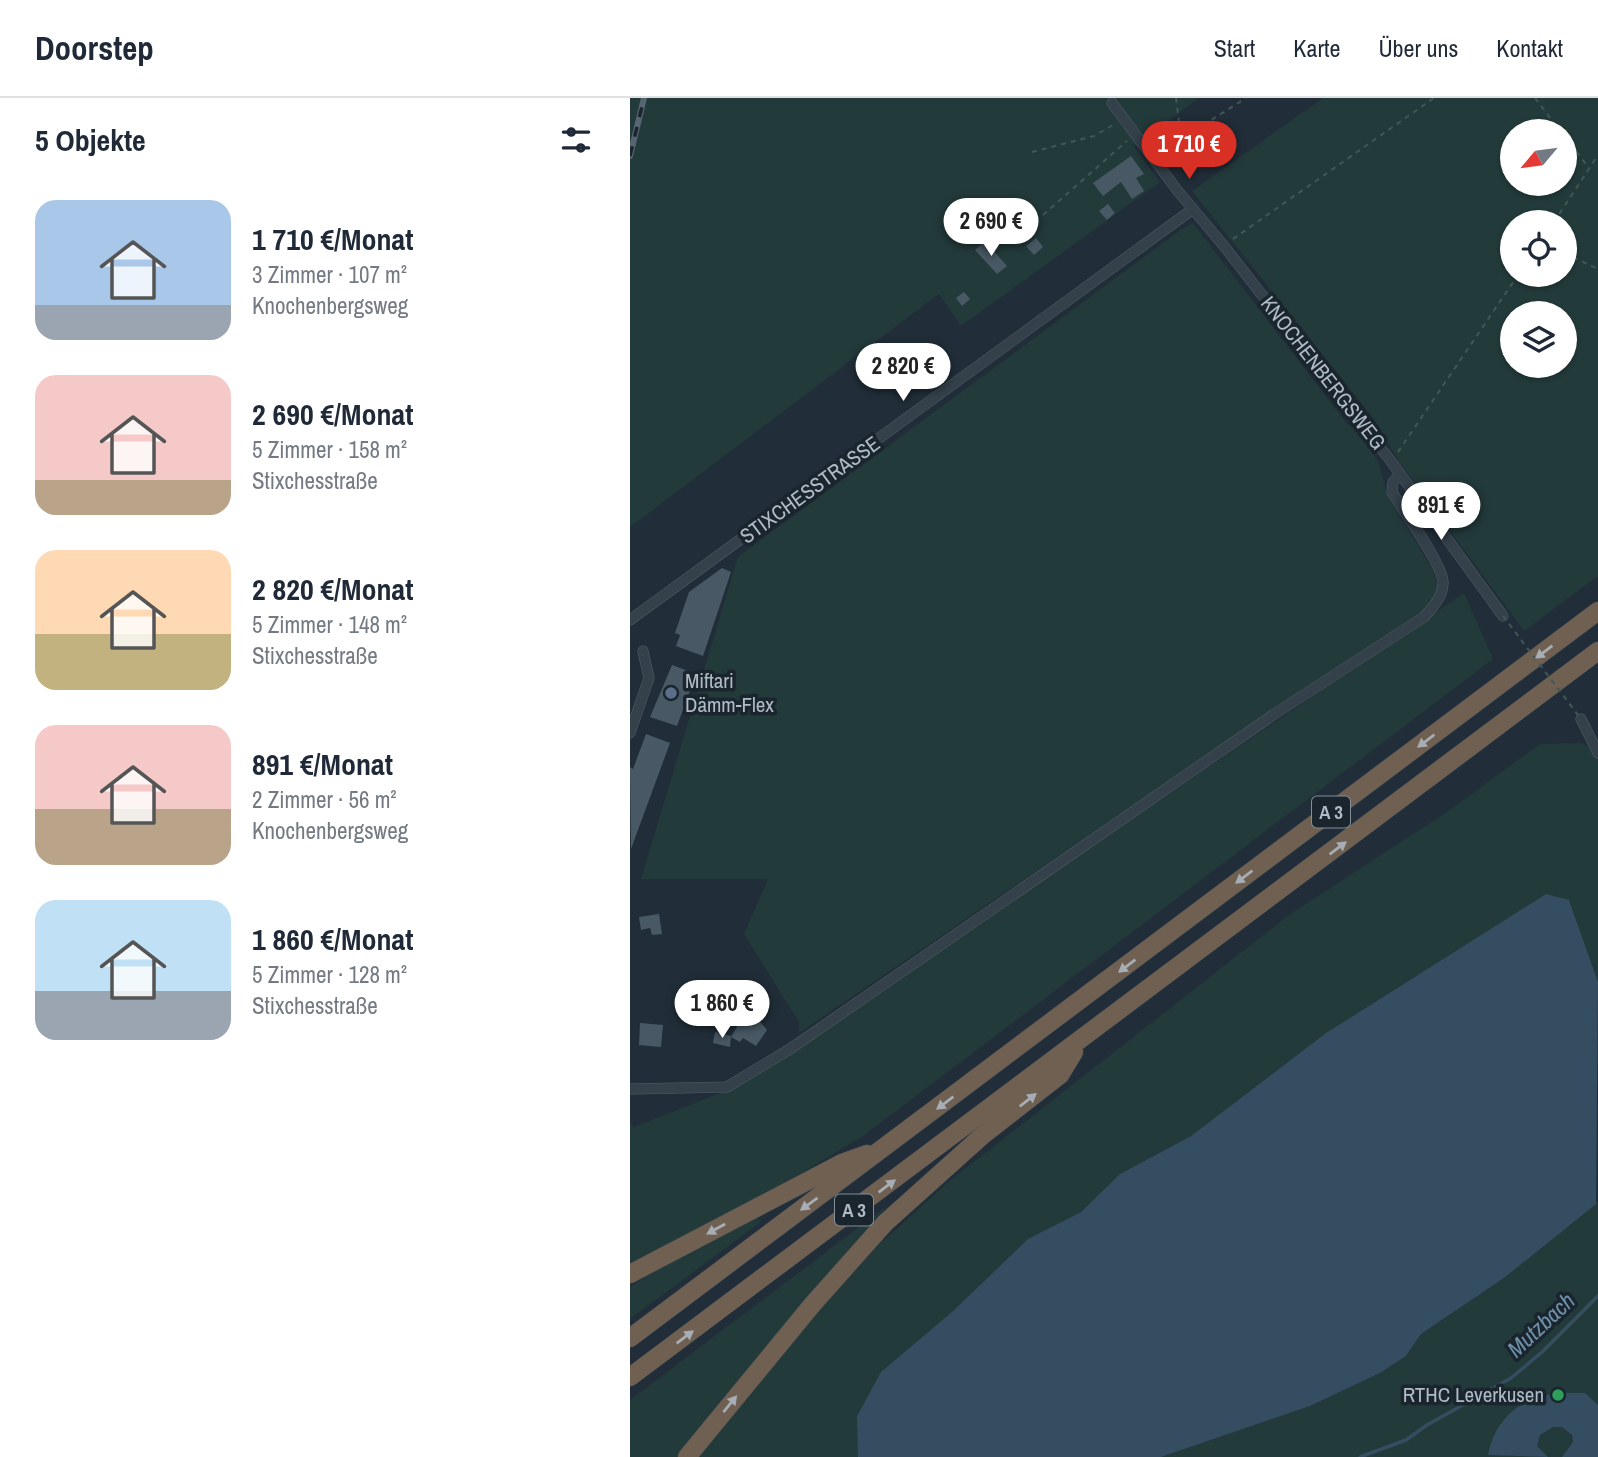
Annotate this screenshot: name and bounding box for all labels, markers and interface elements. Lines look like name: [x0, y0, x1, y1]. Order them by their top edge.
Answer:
text: Doorstep: [35, 26, 154, 70]
text: Start: [1214, 32, 1255, 64]
text: Karte: [1293, 32, 1340, 64]
text: Über uns: [1378, 32, 1458, 64]
text: Kontakt: [1496, 32, 1563, 64]
north arrow: [1500, 119, 1577, 196]
map controls: [1500, 119, 1577, 378]
text: 5 Objekte: [35, 120, 146, 160]
icon: filters: [557, 121, 595, 159]
pin: 1 710 €: [1124, 122, 1254, 181]
text: 1 710 €: [1158, 128, 1220, 159]
pin: 2 690 €: [926, 198, 1056, 258]
text: 2 690 €: [960, 205, 1022, 236]
button: locate: [1500, 210, 1577, 287]
text: 1 710 €/Monat: [252, 219, 413, 259]
icon: home: [91, 228, 175, 312]
text: 3 Zimmer · 107 m²: [252, 259, 407, 290]
text: Knochenbergsweg: [252, 290, 408, 321]
street label: KNOCHENBERGSWEG: [1254, 290, 1393, 456]
button: layers: [1500, 301, 1577, 378]
pin: 2 820 €: [838, 344, 968, 403]
text: 2 820 €: [872, 350, 934, 381]
text: 2 690 €/Monat: [252, 394, 413, 434]
icon: home: [91, 403, 175, 487]
street label: STIXCHESSTRASSE: [734, 429, 886, 550]
text: 5 Zimmer · 158 m²: [252, 434, 407, 465]
text: Stixchesstraße: [252, 465, 378, 496]
pin: 891 €: [1392, 482, 1490, 542]
text: 891 €: [1417, 489, 1465, 520]
text: 2 820 €/Monat: [252, 569, 413, 609]
icon: home: [91, 578, 175, 662]
text: 5 Zimmer · 148 m²: [252, 609, 407, 640]
text: Stixchesstraße: [252, 640, 378, 671]
one-way arrow: [1534, 645, 1553, 659]
place label: Miftari Dämm-Flex: [685, 666, 774, 719]
marker: Miftari Dämm-Flex: [663, 685, 679, 701]
one-way arrow: [1417, 733, 1435, 748]
text: 891 €/Monat: [252, 744, 393, 784]
icon: home: [91, 753, 175, 837]
text: 2 Zimmer · 56 m²: [252, 784, 397, 815]
road number: A 3: [1312, 796, 1350, 828]
text: Knochenbergsweg: [252, 815, 408, 846]
one-way arrow: [1328, 840, 1346, 855]
one-way arrow: [1235, 870, 1253, 885]
text: 1 860 €/Monat: [252, 919, 413, 959]
icon: home: [91, 928, 175, 1012]
one-way arrow: [1118, 958, 1136, 973]
text: 5 Zimmer · 128 m²: [252, 959, 407, 990]
pin: 1 860 €: [657, 981, 787, 1040]
text: 1 860 €: [691, 987, 753, 1018]
text: Stixchesstraße: [252, 990, 378, 1021]
one-way arrow: [1019, 1092, 1037, 1107]
one-way arrow: [936, 1095, 954, 1109]
one-way arrow: [878, 1179, 896, 1193]
road number: A 3: [835, 1194, 873, 1226]
one-way arrow: [800, 1197, 818, 1211]
one-way arrow: [706, 1223, 726, 1235]
water label: Mutzbach: [1500, 1285, 1581, 1364]
one-way arrow: [675, 1329, 693, 1344]
place label: RTHC Leverkusen: [1403, 1380, 1544, 1409]
marker: RTHC Leverkusen: [1550, 1387, 1566, 1403]
one-way arrow: [722, 1396, 737, 1413]

